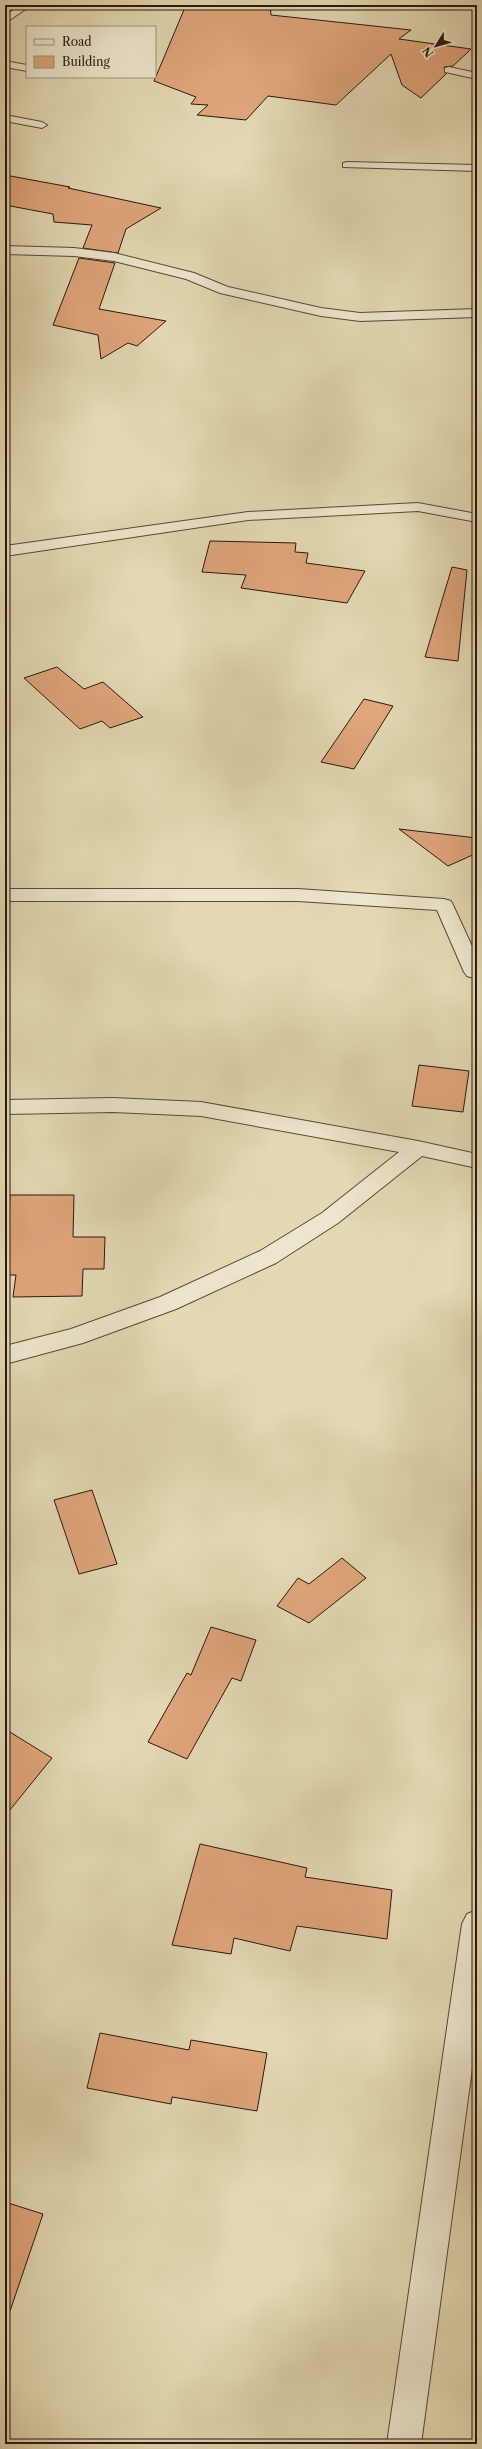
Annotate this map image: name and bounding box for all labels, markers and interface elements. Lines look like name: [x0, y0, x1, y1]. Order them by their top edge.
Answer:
legend: [26, 26, 156, 78]
north arrow: [416, 26, 456, 66]
text: Road: [62, 34, 92, 49]
text: N: [419, 44, 436, 60]
text: Building: [62, 54, 110, 69]

